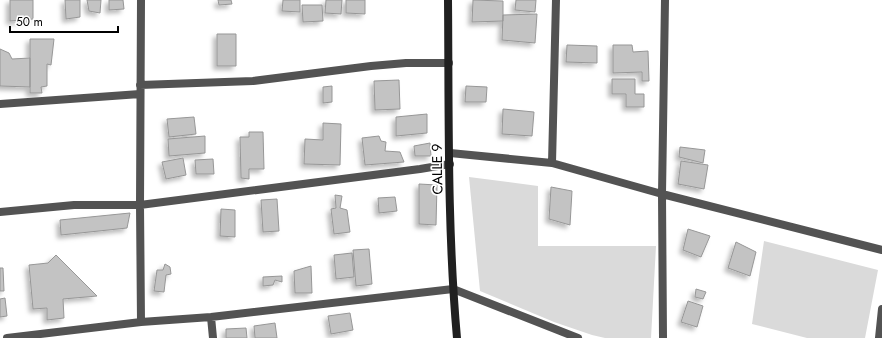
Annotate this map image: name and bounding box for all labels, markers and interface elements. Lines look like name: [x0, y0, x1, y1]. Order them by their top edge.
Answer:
scale bar: [10, 8, 118, 34]
text: 50 m: [16, 13, 43, 31]
street label: CALLE 9: [427, 143, 447, 195]

